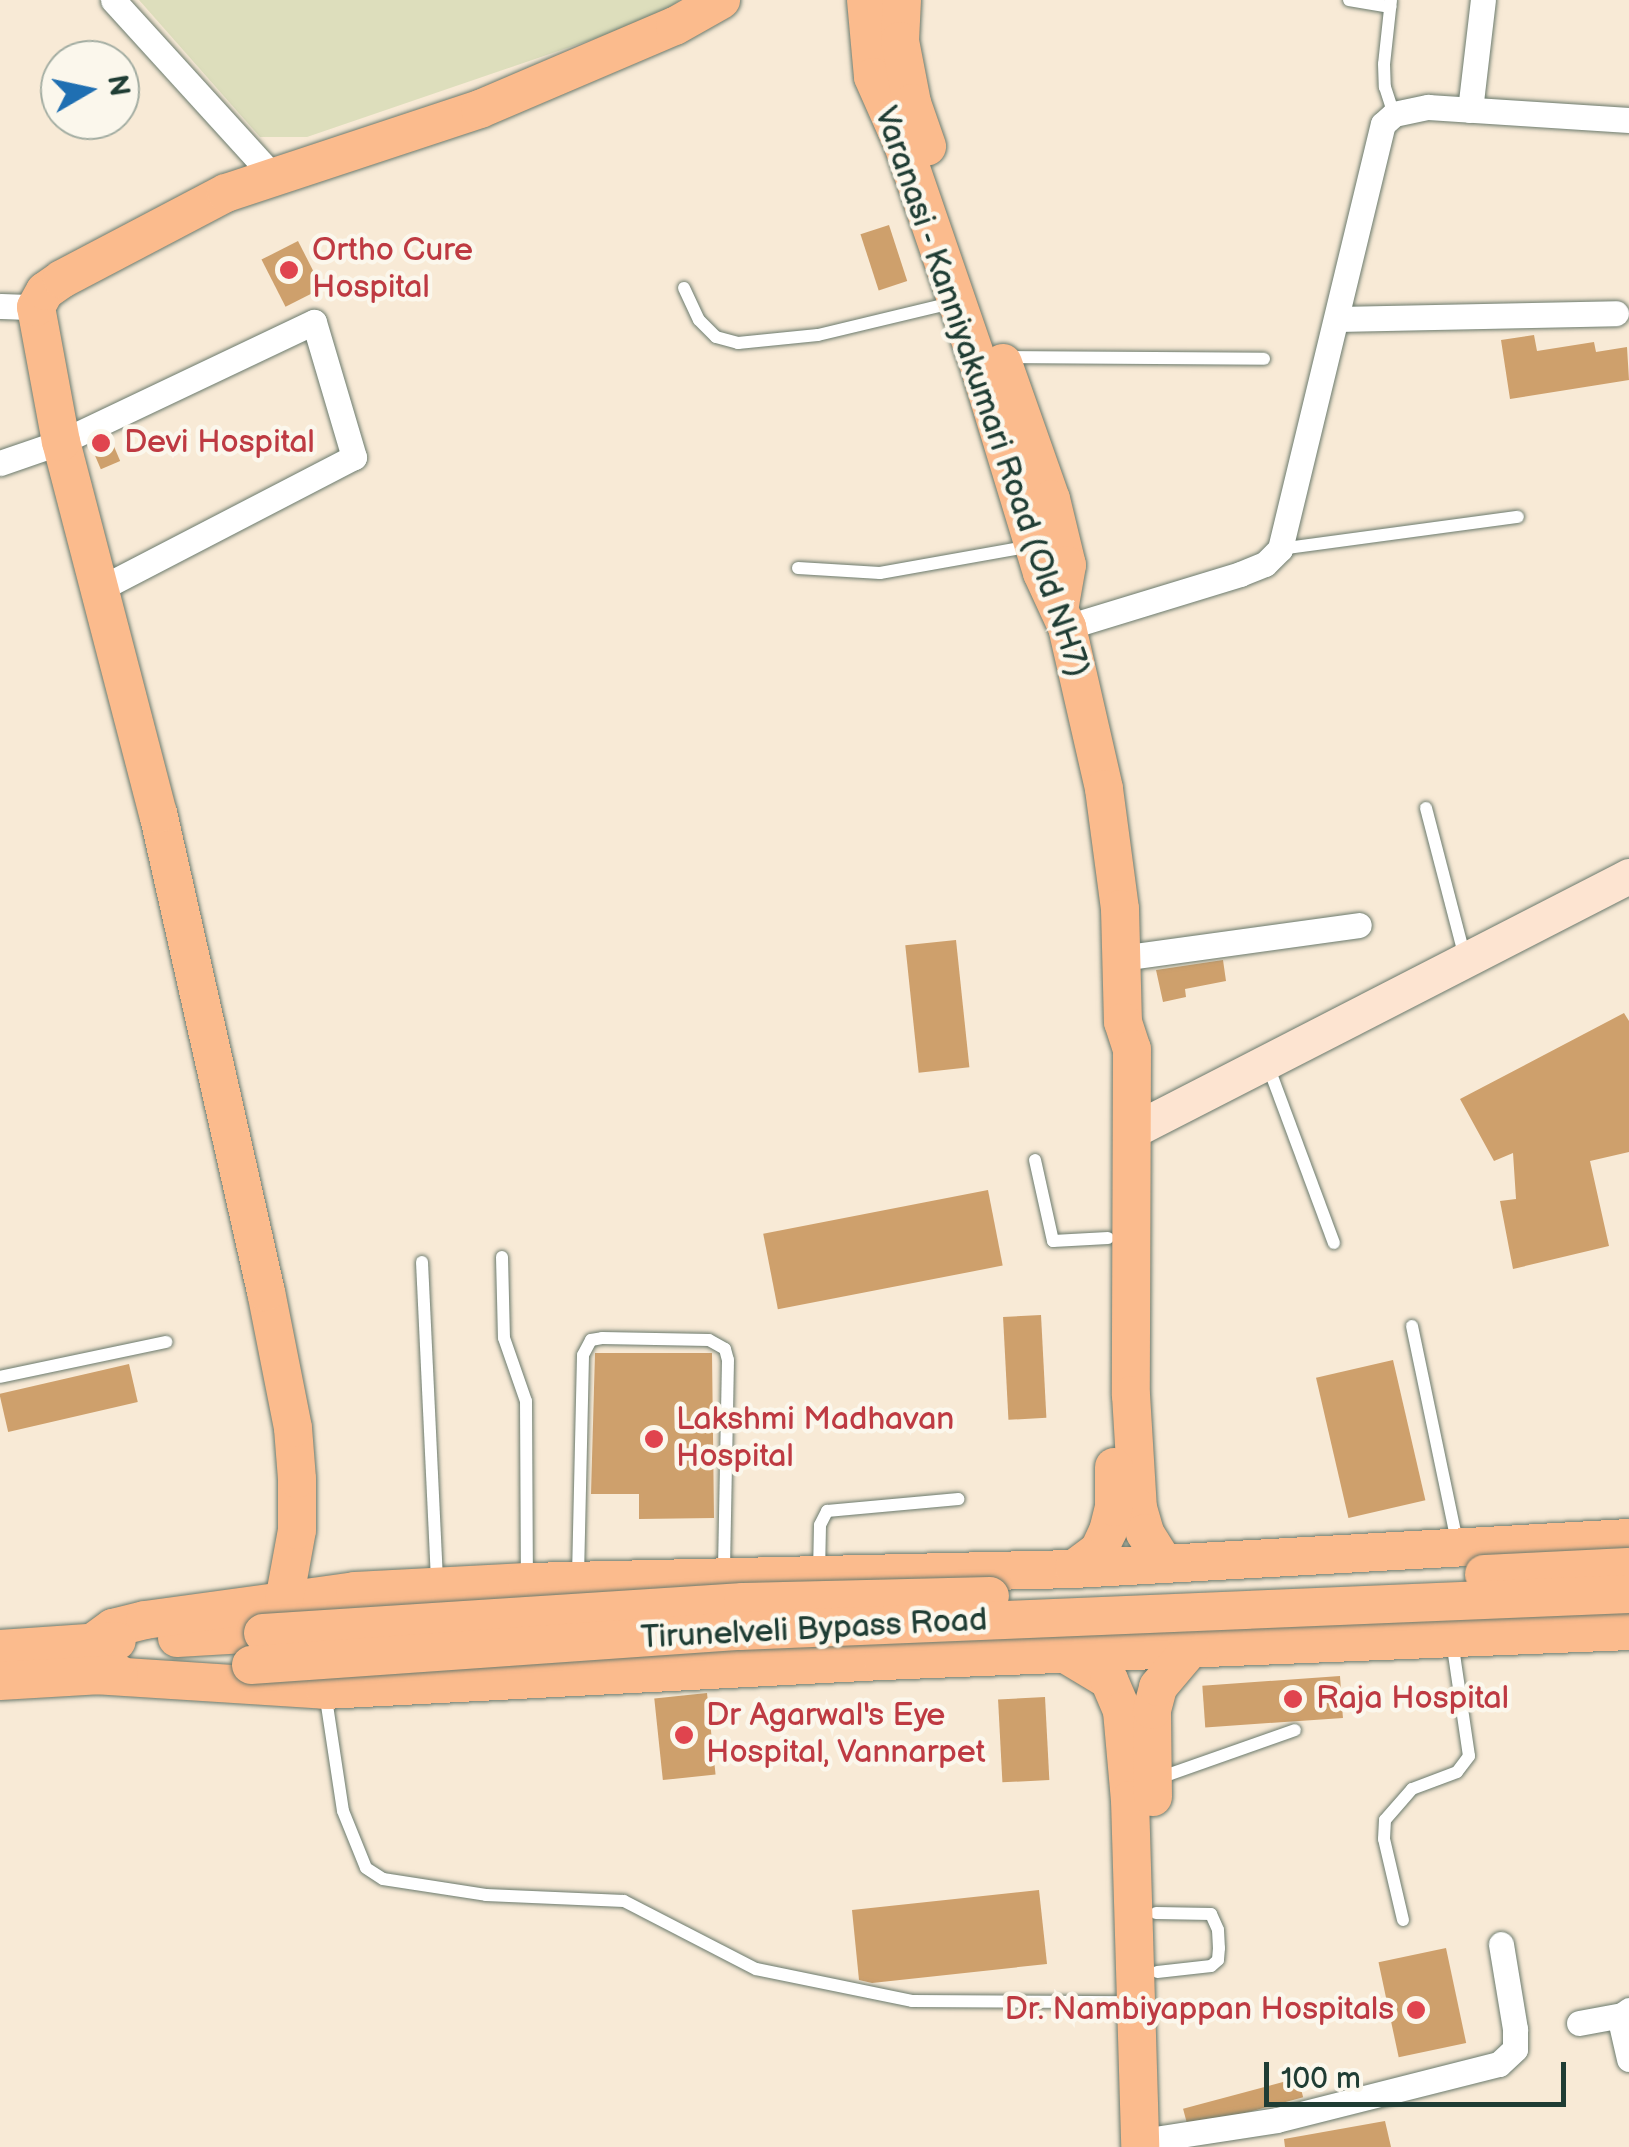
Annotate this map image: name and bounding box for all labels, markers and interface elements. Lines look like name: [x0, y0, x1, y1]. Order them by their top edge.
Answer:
north arrow: [40, 40, 140, 140]
text: N: [100, 73, 136, 99]
street label: Varanasi - Kanniyakumari Road (Old NH7): [865, 101, 1097, 683]
place label: Ortho Cure Hospital: [312, 233, 473, 308]
marker: Ortho Cure Hospital: [276, 257, 302, 283]
place label: Devi Hospital: [124, 424, 315, 462]
marker: Devi Hospital: [88, 430, 114, 456]
place label: Lakshmi Madhavan Hospital: [676, 1402, 954, 1477]
marker: Lakshmi Madhavan Hospital: [641, 1426, 667, 1452]
street label: Tirunelveli Bypass Road: [640, 1602, 988, 1658]
place label: Raja Hospital: [1316, 1680, 1509, 1718]
marker: Raja Hospital: [1280, 1686, 1306, 1712]
place label: Dr Agarwal's Eye Hospital, Vannarpet: [706, 1698, 987, 1773]
marker: Dr Agarwal's Eye Hospital, Vannarpet: [671, 1722, 697, 1748]
place label: Dr. Nambiyappan Hospitals: [1005, 1991, 1394, 2029]
marker: Dr. Nambiyappan Hospitals: [1403, 1997, 1429, 2023]
scale bar: [1269, 2042, 1572, 2104]
text: 100 m: [1281, 2061, 1361, 2097]

